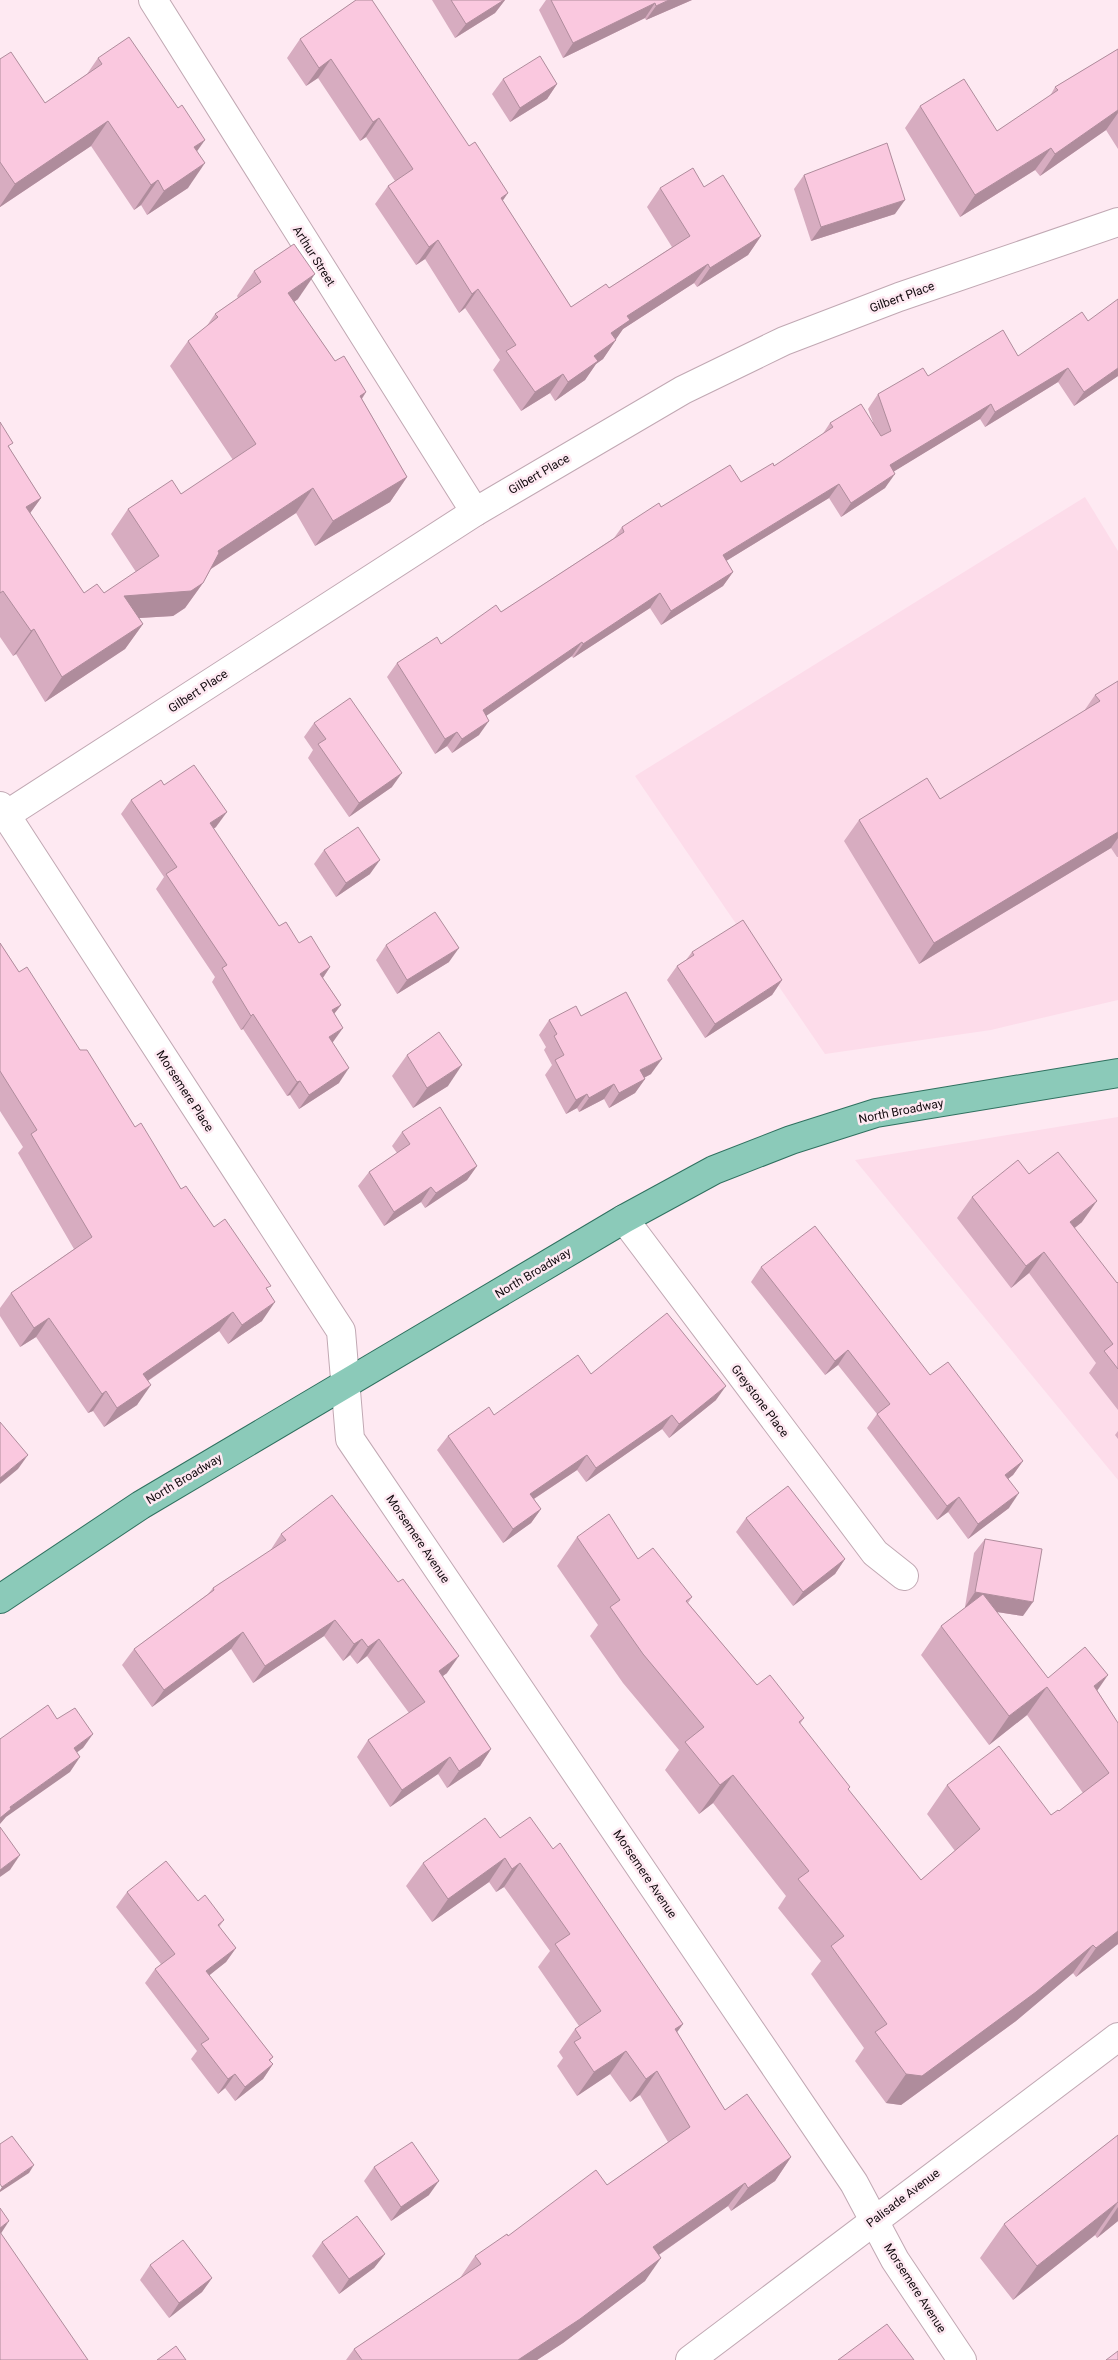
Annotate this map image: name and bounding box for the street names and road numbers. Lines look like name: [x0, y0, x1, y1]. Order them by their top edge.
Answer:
street label: Arthur Street: [290, 223, 338, 289]
street label: Gilbert Place: [868, 279, 936, 315]
street label: Gilbert Place: [506, 451, 572, 497]
street label: Gilbert Place: [166, 667, 230, 715]
street label: Morsemere Place: [154, 1048, 216, 1134]
street label: North Broadway: [857, 1096, 945, 1126]
street label: North Broadway: [493, 1245, 574, 1301]
street label: Greystone Place: [728, 1362, 792, 1440]
street label: North Broadway: [144, 1451, 225, 1507]
street label: Morsemere Avenue: [383, 1492, 453, 1586]
street label: Morsemere Avenue: [610, 1827, 680, 1921]
street label: Palisade Avenue: [864, 2166, 942, 2230]
street label: Morsemere Avenue: [881, 2241, 949, 2335]

